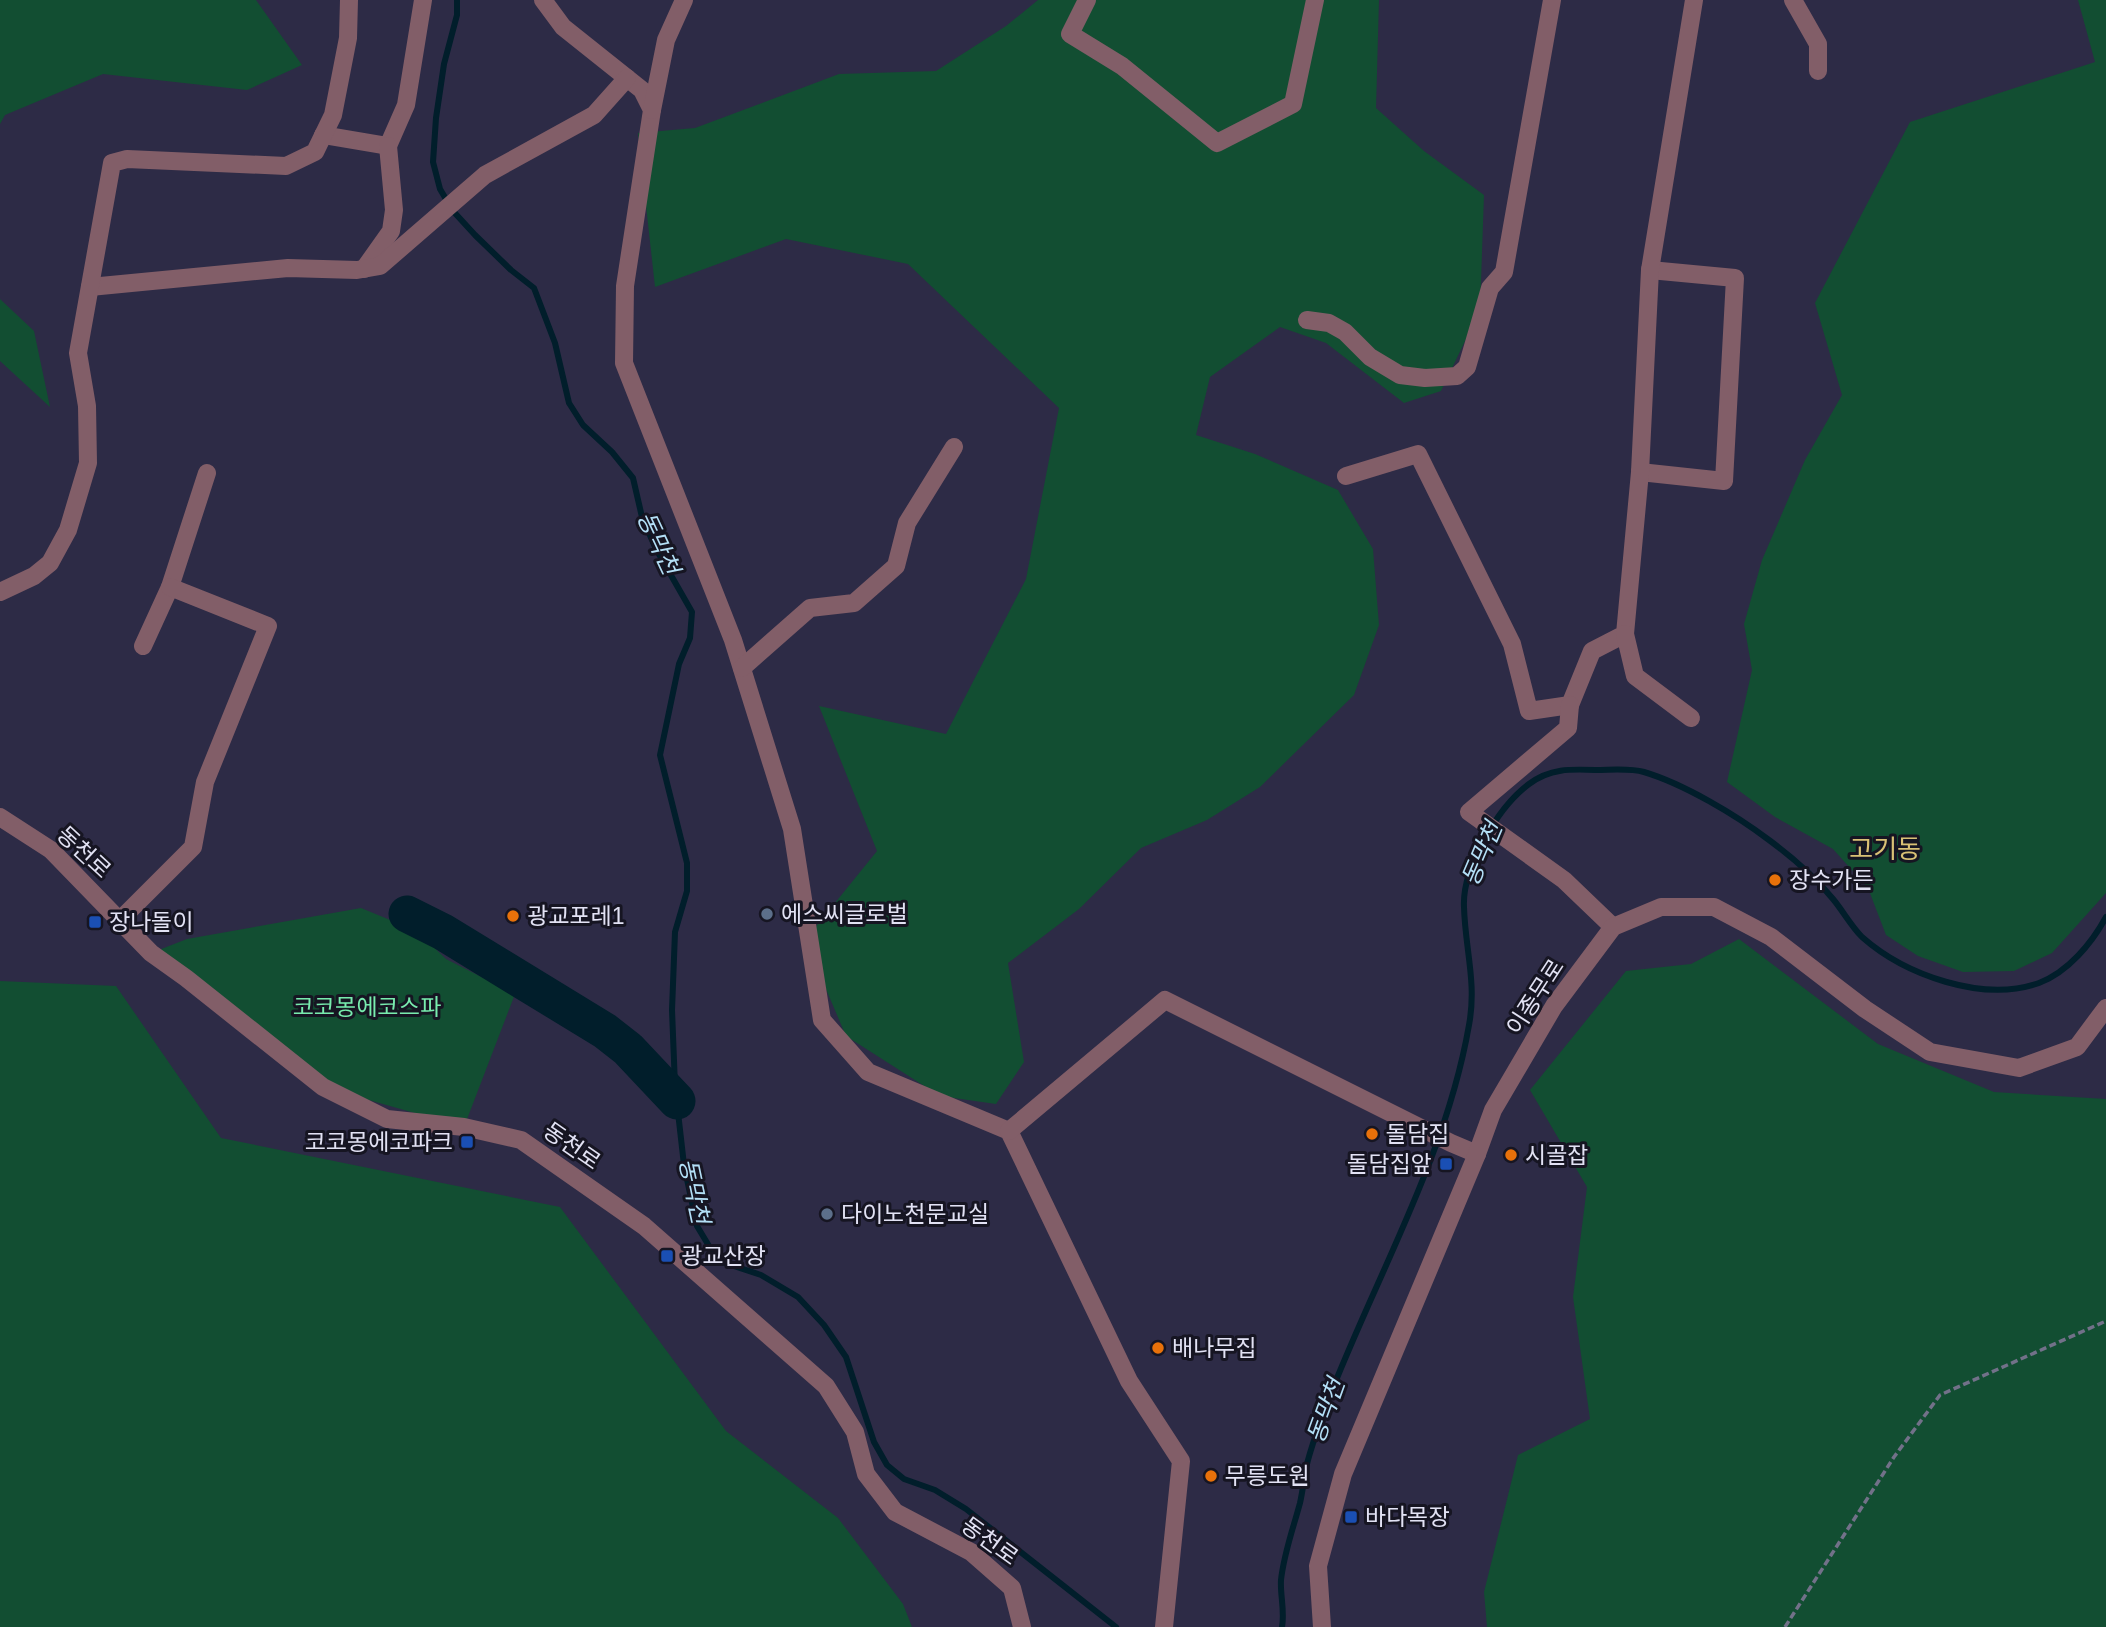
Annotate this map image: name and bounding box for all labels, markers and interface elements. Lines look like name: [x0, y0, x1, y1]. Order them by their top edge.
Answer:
water label: 동막천: [632, 507, 686, 581]
water label: 동막천: [1456, 815, 1508, 890]
street label: 동천로: [52, 821, 116, 883]
district label: 고기동: [1849, 834, 1921, 864]
place label: 장수가든: [1789, 867, 1874, 893]
marker: 장수가든: [1767, 872, 1783, 888]
place label: 에스씨글로벌: [781, 901, 908, 927]
place label: 광교포레1: [527, 903, 624, 929]
marker: 에스씨글로벌: [759, 906, 775, 922]
marker: 광교포레1: [505, 908, 521, 924]
place label: 장나돌이: [109, 909, 194, 935]
marker: 장나돌이: [87, 914, 103, 930]
street label: 이종무로: [1501, 954, 1569, 1040]
park label: 코코몽에코스파: [293, 994, 441, 1020]
street label: 동천로: [539, 1117, 605, 1175]
place label: 돌담집: [1386, 1121, 1449, 1147]
marker: 돌담집: [1364, 1126, 1380, 1142]
place label: 코코몽에코파크: [305, 1129, 453, 1155]
marker: 코코몽에코파크: [459, 1134, 475, 1150]
place label: 시골잡: [1525, 1142, 1588, 1168]
marker: 시골잡: [1503, 1147, 1519, 1163]
place label: 돌담집앞: [1347, 1151, 1432, 1177]
water label: 동막천: [674, 1156, 715, 1229]
marker: 돌담집앞: [1438, 1156, 1454, 1172]
place label: 다이노천문교실: [841, 1201, 989, 1227]
marker: 다이노천문교실: [819, 1206, 835, 1222]
place label: 광교산장: [681, 1243, 766, 1269]
marker: 광교산장: [659, 1248, 675, 1264]
place label: 배나무집: [1172, 1335, 1257, 1361]
marker: 배나무집: [1150, 1340, 1166, 1356]
water label: 동막천: [1302, 1372, 1351, 1447]
place label: 무릉도원: [1225, 1463, 1310, 1489]
marker: 무릉도원: [1203, 1468, 1219, 1484]
place label: 바다목장: [1365, 1504, 1450, 1530]
marker: 바다목장: [1343, 1509, 1359, 1525]
street label: 동천로: [957, 1512, 1023, 1570]

